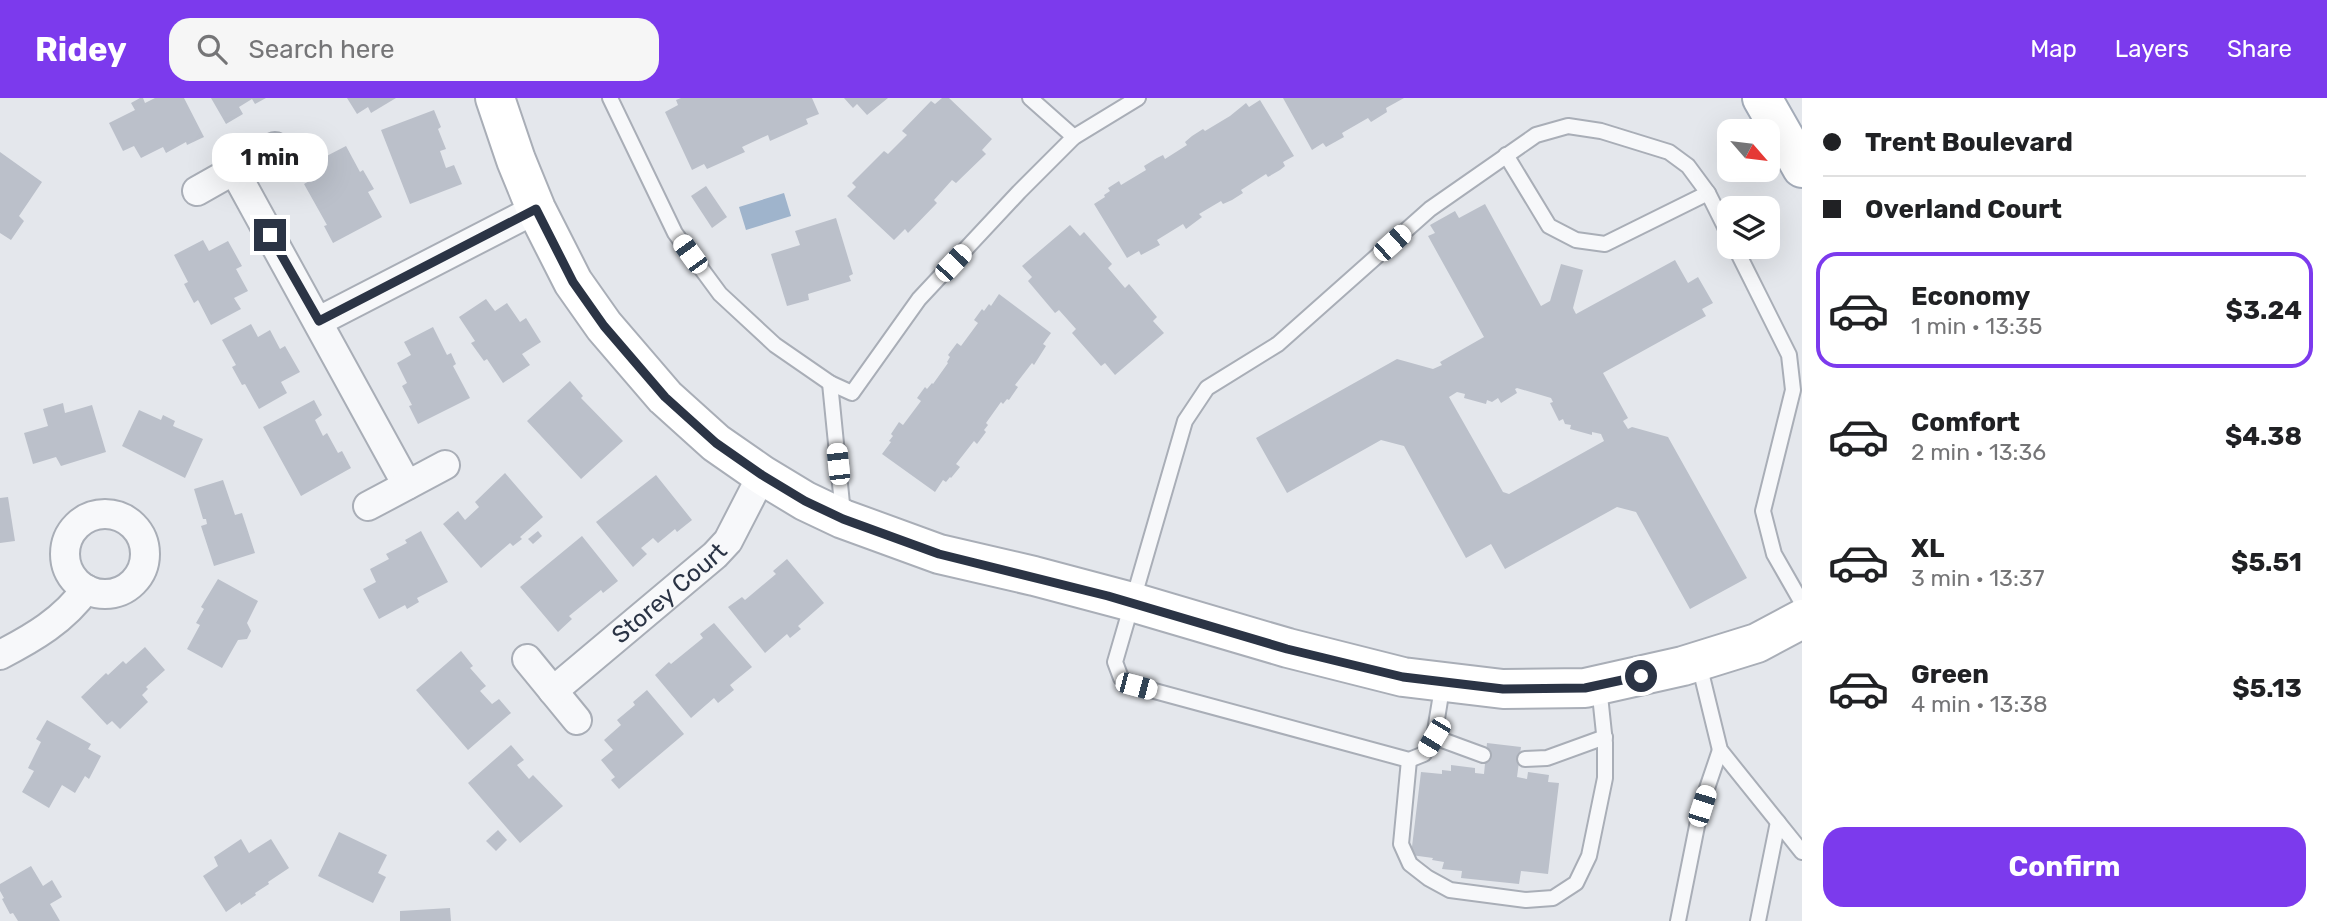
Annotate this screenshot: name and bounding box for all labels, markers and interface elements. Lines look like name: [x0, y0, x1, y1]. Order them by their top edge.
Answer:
search box: [169, 18, 659, 81]
text: Ridey: [35, 30, 127, 69]
icon: search: [193, 30, 231, 68]
text: Search here: [249, 34, 394, 65]
text: Map: [2030, 35, 2077, 63]
text: Layers: [2115, 35, 2189, 63]
text: Share: [2227, 35, 2292, 63]
north arrow: [1717, 119, 1780, 182]
map controls: [1717, 119, 1780, 259]
text: Trent Boulevard: [1865, 127, 2073, 158]
callout: 1 min: [212, 134, 328, 183]
text: 1 min: [241, 143, 299, 171]
text: Overland Court: [1865, 194, 2062, 225]
button: layers: [1717, 196, 1780, 259]
route end: [254, 219, 286, 251]
car: [1370, 221, 1415, 265]
car: [670, 231, 711, 277]
car: [931, 240, 976, 286]
icon: car: [1827, 279, 1890, 342]
text: Economy: [1911, 281, 2030, 312]
text: $3.24: [2226, 295, 2302, 326]
text: 1 min · 13:35: [1911, 312, 2042, 340]
icon: car: [1827, 405, 1890, 468]
text: Comfort: [1911, 407, 2020, 438]
text: $4.38: [2225, 421, 2302, 452]
text: 2 min · 13:36: [1911, 438, 2046, 466]
car: [826, 442, 851, 486]
icon: car: [1827, 531, 1890, 594]
text: XL: [1911, 533, 1944, 564]
street label: Storey Court: [606, 537, 733, 649]
text: $5.51: [2231, 547, 2302, 578]
text: 3 min · 13:37: [1911, 564, 2044, 592]
icon: car: [1827, 657, 1890, 720]
text: Green: [1911, 659, 1989, 690]
route start: [1625, 660, 1657, 692]
car: [1113, 670, 1160, 702]
text: $5.13: [2232, 673, 2302, 704]
text: 4 min · 13:38: [1911, 690, 2048, 718]
car: [1415, 714, 1454, 760]
car: [1686, 783, 1719, 829]
button: Confirm: [1823, 827, 2306, 907]

